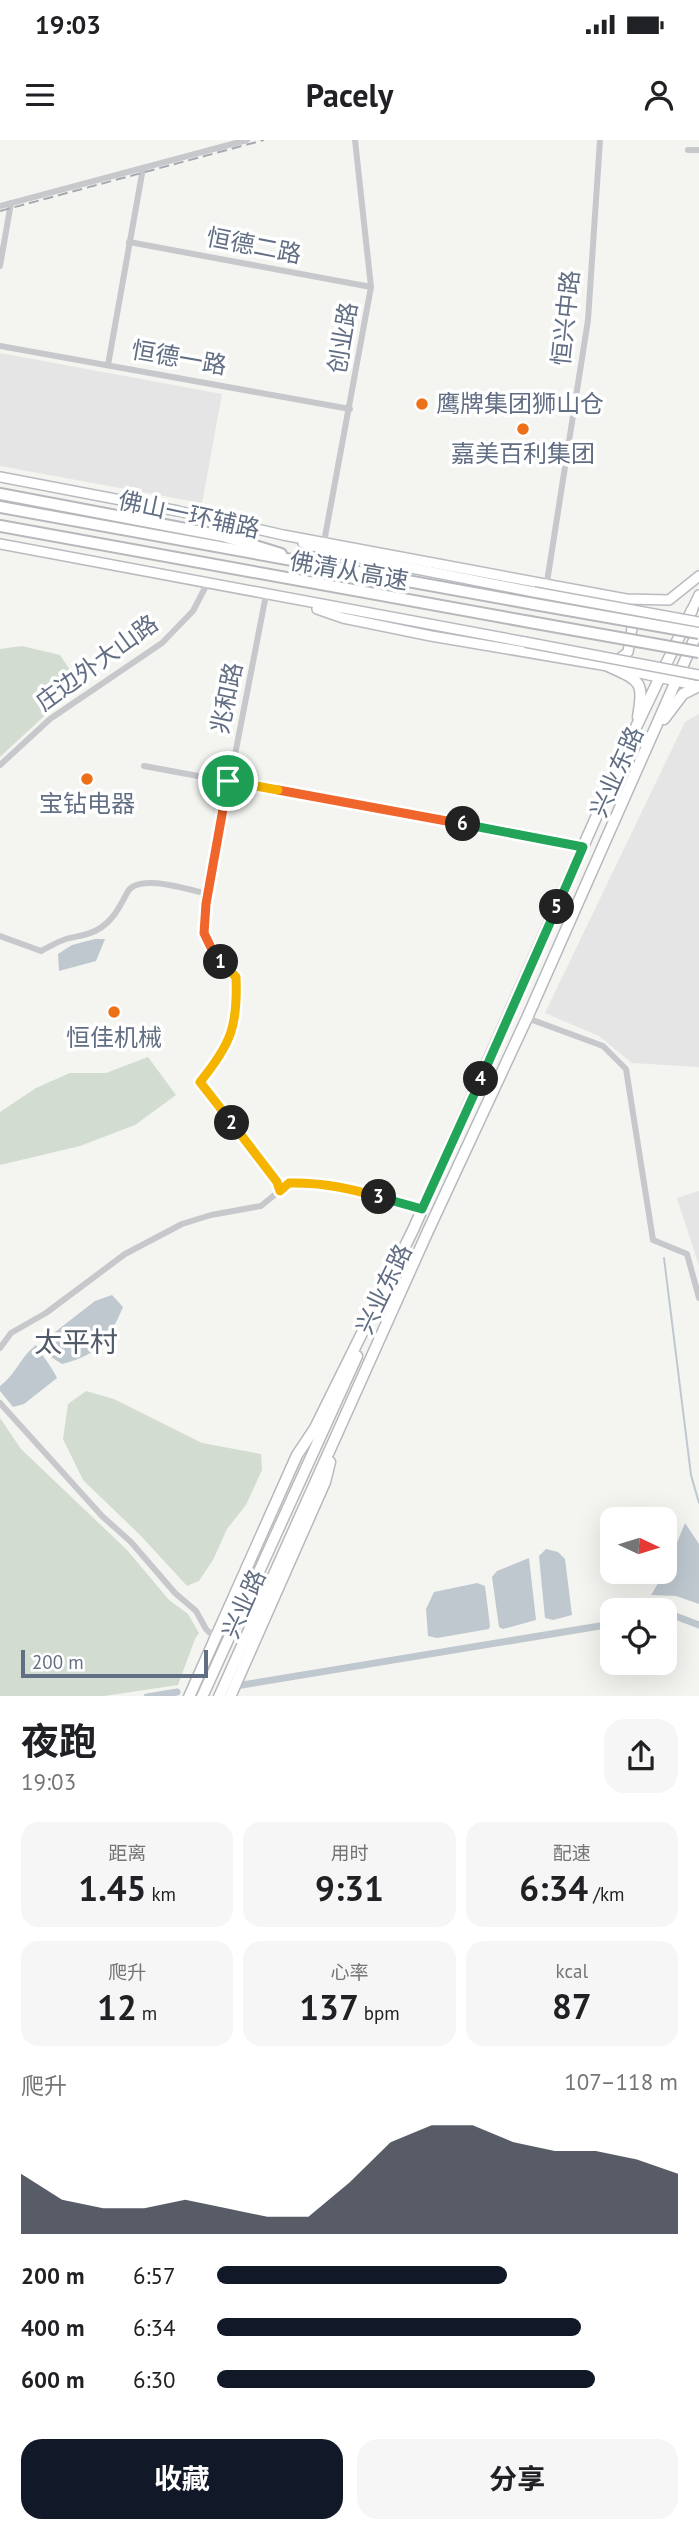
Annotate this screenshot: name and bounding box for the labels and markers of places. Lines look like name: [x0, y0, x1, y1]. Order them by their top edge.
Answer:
place label: 鹰牌集团狮山仓: [436, 388, 604, 419]
marker: 鹰牌集团狮山仓: [414, 396, 430, 412]
marker: 嘉美百利集团: [515, 421, 531, 437]
place label: 嘉美百利集团: [451, 438, 595, 469]
pin: [198, 751, 258, 811]
marker: 宝钻电器: [79, 771, 95, 787]
place label: 宝钻电器: [39, 788, 135, 819]
pin: 6: [446, 806, 480, 842]
pin: 5: [540, 890, 574, 924]
pin: 1: [204, 944, 238, 980]
marker: 恒佳机械: [106, 1004, 122, 1020]
place label: 恒佳机械: [66, 1022, 162, 1053]
pin: 4: [463, 1062, 498, 1096]
pin: 2: [215, 1105, 250, 1140]
pin: 3: [362, 1180, 396, 1214]

